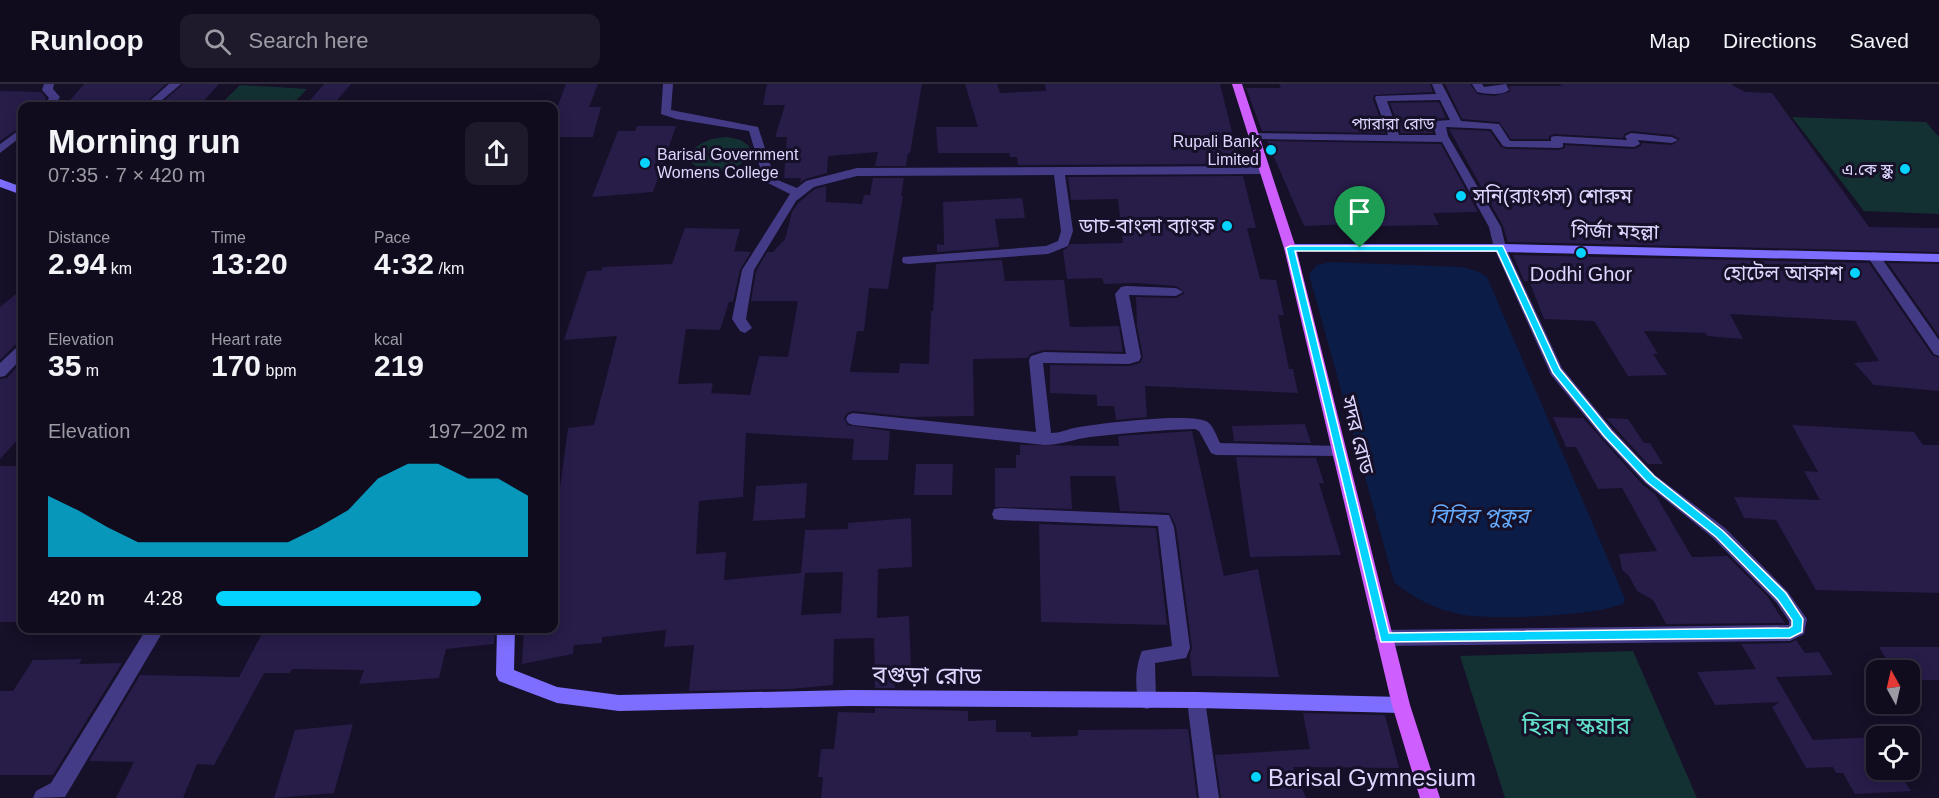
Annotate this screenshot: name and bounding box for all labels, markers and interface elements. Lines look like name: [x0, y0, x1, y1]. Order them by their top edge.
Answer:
search box: [180, 14, 600, 68]
text: Runloop: [30, 25, 144, 56]
icon: search: [201, 25, 234, 58]
text: Search here: [249, 28, 368, 53]
text: Map: [1649, 29, 1690, 52]
text: Directions: [1723, 29, 1816, 52]
text: Saved: [1849, 29, 1909, 52]
street label: প্যারারা রোড: [1351, 115, 1435, 132]
button: share: [465, 122, 528, 185]
text: Morning run: [48, 123, 240, 160]
place label: Rupali Bank Limited: [1173, 133, 1260, 168]
marker: Rupali Bank Limited: [1264, 143, 1278, 157]
place label: Barisal Government Womens College: [657, 146, 799, 181]
marker: Barisal Government Womens College: [638, 156, 652, 170]
place label: এ.কে স্কুল: [1842, 161, 1894, 179]
marker: এ.কে স্কুল: [1898, 162, 1912, 176]
text: 07:35 · 7 × 420 m: [48, 164, 205, 186]
place label: সনি(র‌্যাংগস) শোরুম: [1472, 184, 1633, 207]
pin: [1334, 186, 1385, 248]
marker: সনি(র‌্যাংগস) শোরুম: [1454, 189, 1468, 203]
icon: arrive: [1343, 195, 1376, 228]
place label: ডাচ-বাংলা ব্যাংক: [1078, 215, 1216, 237]
street label: গির্জা মহল্লা: [1570, 217, 1660, 243]
marker: ডাচ-বাংলা ব্যাংক: [1220, 219, 1234, 233]
text: Distance: [48, 229, 110, 246]
text: Time: [211, 229, 246, 246]
text: Pace: [374, 229, 410, 246]
marker: Dodhi Ghor: [1574, 246, 1588, 260]
text: 2.94: [48, 247, 106, 280]
text: 13:20: [211, 247, 288, 280]
text: 4:32: [374, 247, 434, 280]
text: km: [106, 260, 132, 277]
text: /km: [434, 260, 464, 277]
place label: হোটেল আকাশ: [1723, 261, 1843, 284]
place label: Dodhi Ghor: [1530, 263, 1632, 285]
marker: হোটেল আকাশ: [1848, 266, 1862, 280]
text: Elevation: [48, 331, 114, 348]
text: Heart rate: [211, 331, 282, 348]
text: kcal: [374, 331, 402, 348]
text: 35: [48, 349, 81, 382]
text: 170: [211, 349, 261, 382]
text: 219: [374, 349, 424, 382]
text: m: [81, 362, 99, 379]
text: bpm: [261, 362, 297, 379]
street label: সদর রোড: [1337, 393, 1378, 477]
text: Elevation: [48, 420, 130, 442]
text: 197–202 m: [428, 420, 528, 442]
water label: বিবির পুকুর: [1429, 504, 1532, 528]
text: 420 m: [48, 587, 105, 609]
text: 4:28: [144, 587, 183, 609]
north arrow: [1866, 660, 1920, 714]
map controls: [1866, 660, 1920, 780]
street label: বগুড়া রোড: [871, 661, 983, 689]
park label: হিরন স্কয়ার: [1521, 712, 1631, 739]
button: locate: [1866, 726, 1920, 780]
place label: Barisal Gymnesium: [1268, 764, 1476, 791]
marker: Barisal Gymnesium: [1249, 770, 1263, 784]

